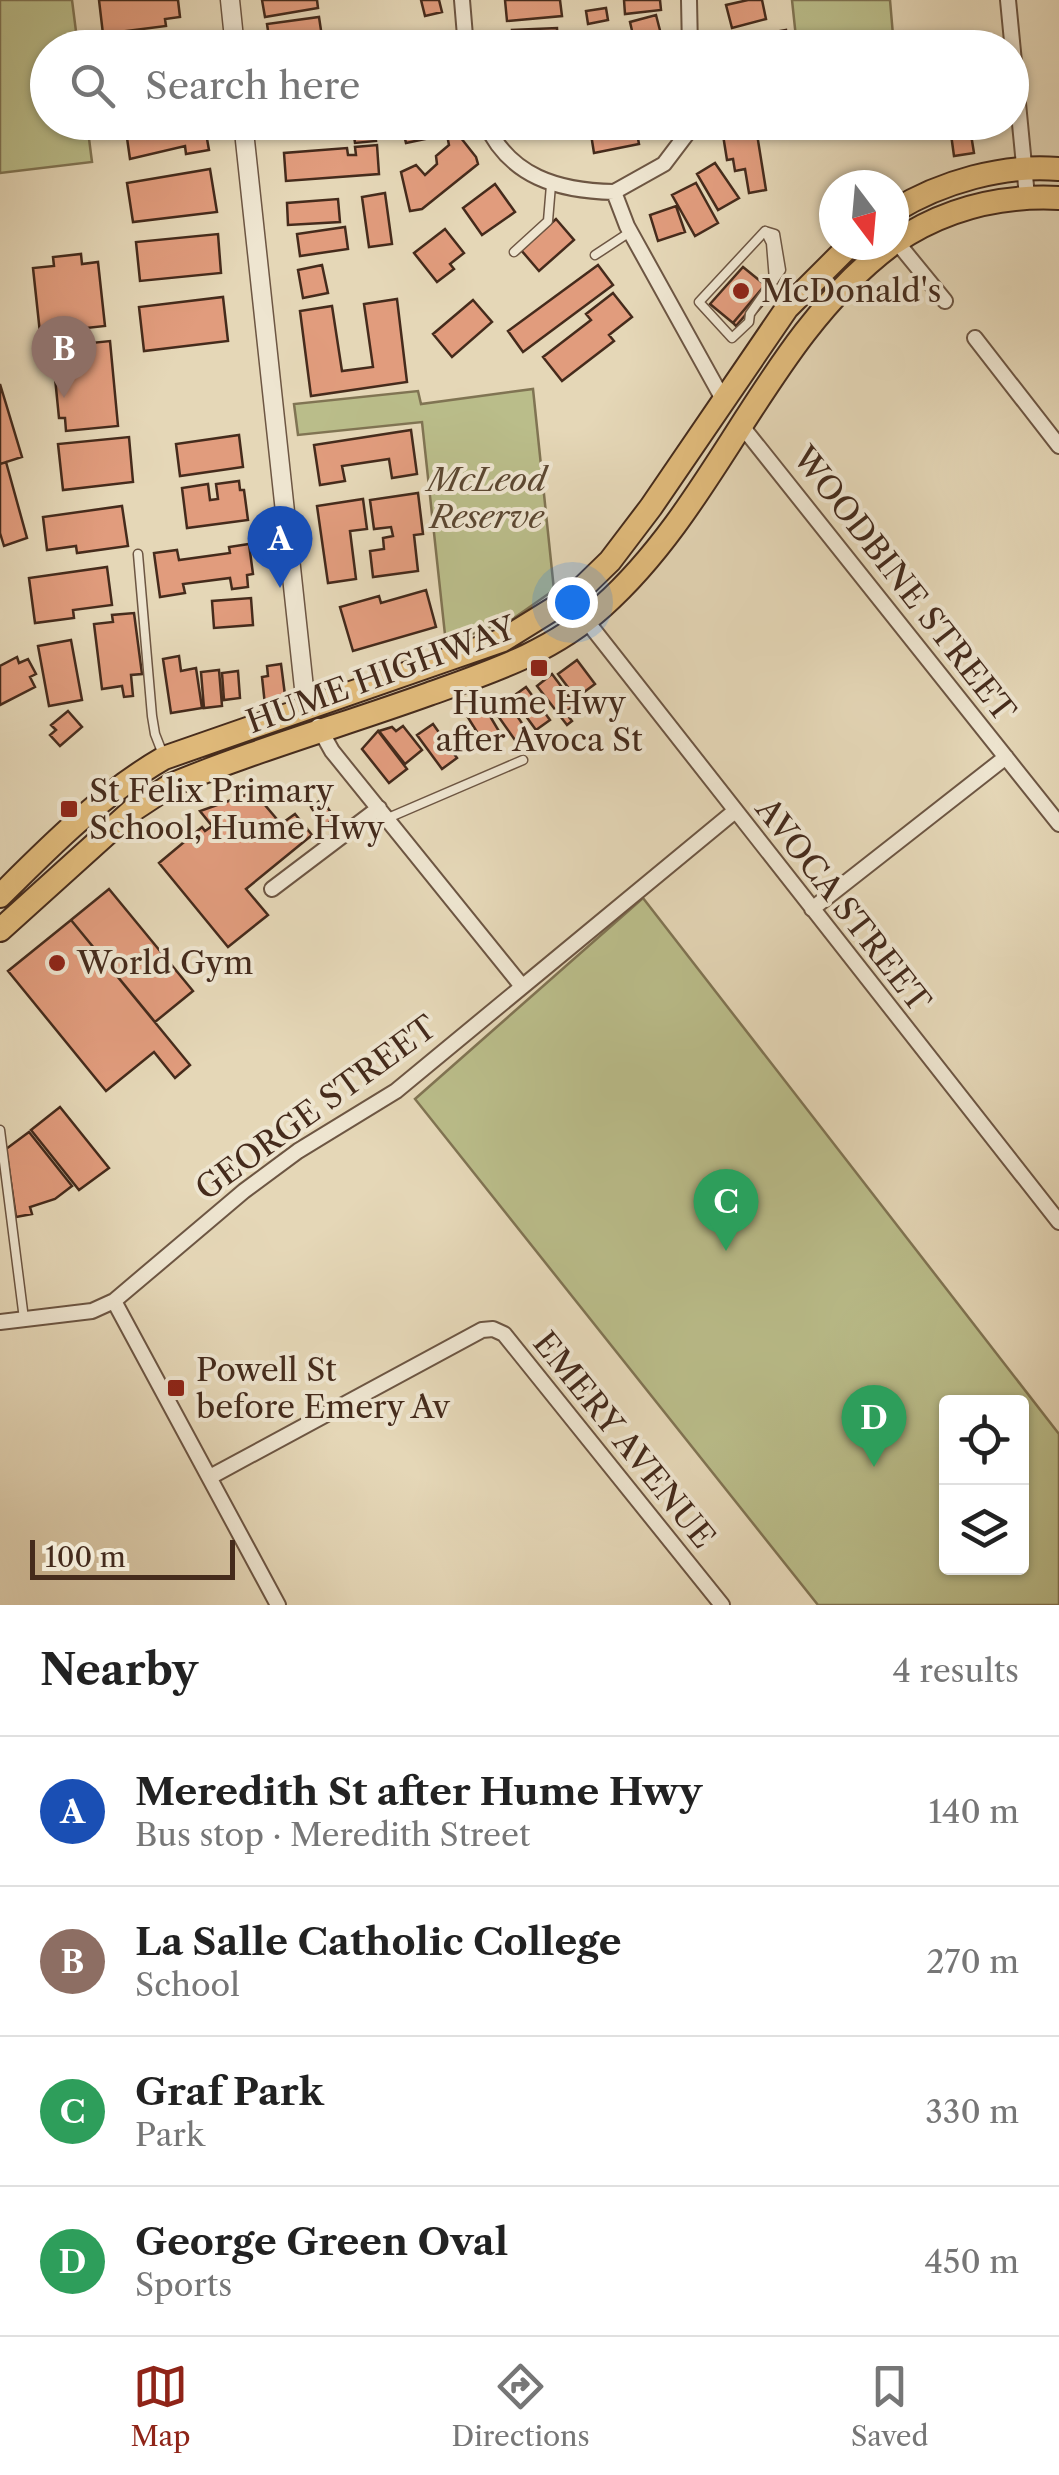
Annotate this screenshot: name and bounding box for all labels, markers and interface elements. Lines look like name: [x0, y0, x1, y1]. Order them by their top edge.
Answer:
search box: [30, 30, 1029, 140]
icon: search: [65, 58, 120, 113]
text: Search here: [145, 62, 360, 109]
north arrow: [819, 170, 909, 260]
place label: McDonald's: [761, 271, 941, 310]
marker: McDonald's: [730, 280, 752, 302]
pin: B: [32, 316, 96, 398]
street label: WOODBINE STREET: [784, 438, 1024, 729]
park label: McLeod Reserve: [424, 460, 549, 536]
pin: A: [248, 506, 312, 588]
your location: [547, 577, 598, 628]
street label: HUME HIGHWAY: [241, 607, 522, 741]
marker: Hume Hwy after Avoca St: [528, 657, 550, 679]
place label: Hume Hwy after Avoca St: [435, 683, 643, 759]
place label: St Felix Primary School, Hume Hwy: [89, 771, 386, 847]
street label: AVOCA STREET: [747, 789, 939, 1019]
marker: St Felix Primary School, Hume Hwy: [58, 798, 80, 820]
place label: World Gym: [76, 943, 253, 982]
marker: World Gym: [46, 952, 68, 974]
street label: GEORGE STREET: [188, 1007, 444, 1208]
pin: C: [694, 1168, 758, 1251]
street label: EMERY AVENUE: [525, 1324, 723, 1556]
place label: Powell St before Emery Av: [196, 1350, 450, 1426]
marker: Powell St before Emery Av: [165, 1377, 187, 1399]
pin: D: [842, 1384, 906, 1467]
map controls: [939, 1395, 1029, 1575]
button: locate: [939, 1395, 1029, 1485]
button: layers: [939, 1485, 1029, 1575]
scale bar: [30, 1535, 235, 1580]
text: 100 m: [45, 1540, 126, 1574]
text: Nearby: [40, 1644, 198, 1696]
text: 4 results: [893, 1651, 1019, 1690]
text: Meredith St after Hume Hwy: [135, 1768, 702, 1815]
text: A: [60, 1792, 85, 1831]
text: 140 m: [928, 1792, 1019, 1831]
text: Bus stop · Meredith Street: [135, 1815, 530, 1854]
text: La Salle Catholic College: [135, 1918, 622, 1965]
text: B: [61, 1942, 84, 1981]
text: 270 m: [926, 1942, 1019, 1981]
text: School: [135, 1965, 240, 2004]
text: Graf Park: [135, 2068, 324, 2115]
text: C: [60, 2092, 85, 2131]
text: 330 m: [925, 2092, 1019, 2131]
text: Park: [135, 2115, 205, 2154]
text: George Green Oval: [135, 2218, 508, 2265]
text: D: [59, 2242, 86, 2281]
text: 450 m: [925, 2242, 1019, 2281]
text: Sports: [135, 2265, 232, 2304]
tab: Map: [130, 2359, 191, 2453]
tab: Directions: [451, 2359, 590, 2453]
tab: Saved: [851, 2359, 929, 2453]

